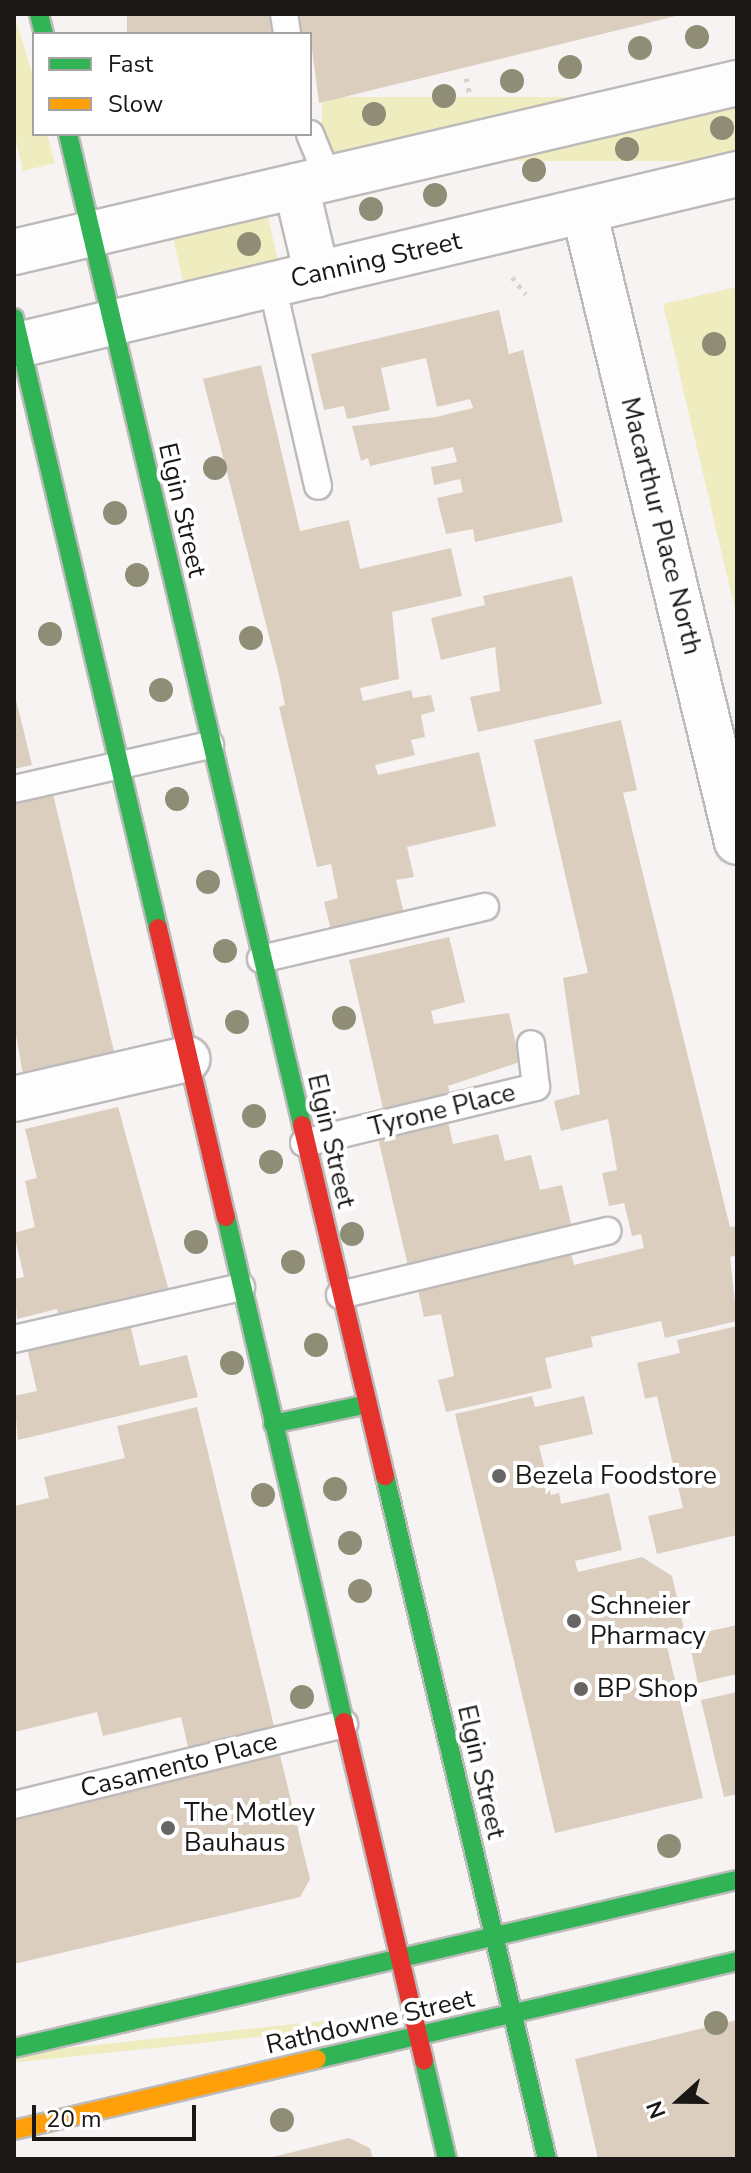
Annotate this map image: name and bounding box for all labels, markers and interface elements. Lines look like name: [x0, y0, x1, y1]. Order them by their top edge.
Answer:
legend: [32, 32, 312, 136]
text: Fast: [108, 48, 153, 80]
text: Slow: [108, 88, 163, 120]
street label: Canning Street: [288, 225, 464, 295]
street label: Macarthur Place North: [614, 394, 708, 658]
street label: Elgin Street: [151, 440, 213, 580]
street label: Elgin Street: [300, 1071, 362, 1211]
street label: Tyrone Place: [366, 1077, 518, 1143]
place label: Bezela Foodstore: [515, 1460, 717, 1492]
marker: Bezela Foodstore: [490, 1467, 508, 1485]
place label: Schneier Pharmacy: [590, 1590, 706, 1652]
marker: Schneier Pharmacy: [565, 1612, 583, 1630]
place label: BP Shop: [597, 1673, 698, 1705]
marker: BP Shop: [572, 1680, 590, 1698]
street label: Elgin Street: [450, 1702, 512, 1842]
street label: Casamento Place: [77, 1725, 281, 1805]
place label: The Motley Bauhaus: [184, 1797, 315, 1858]
marker: The Motley Bauhaus: [159, 1819, 177, 1837]
street label: Rathdowne Street: [263, 1983, 477, 2061]
north arrow: [639, 2061, 719, 2141]
scale bar: [36, 2089, 200, 2139]
text: N: [640, 2097, 674, 2123]
text: 20 m: [46, 2103, 102, 2135]

